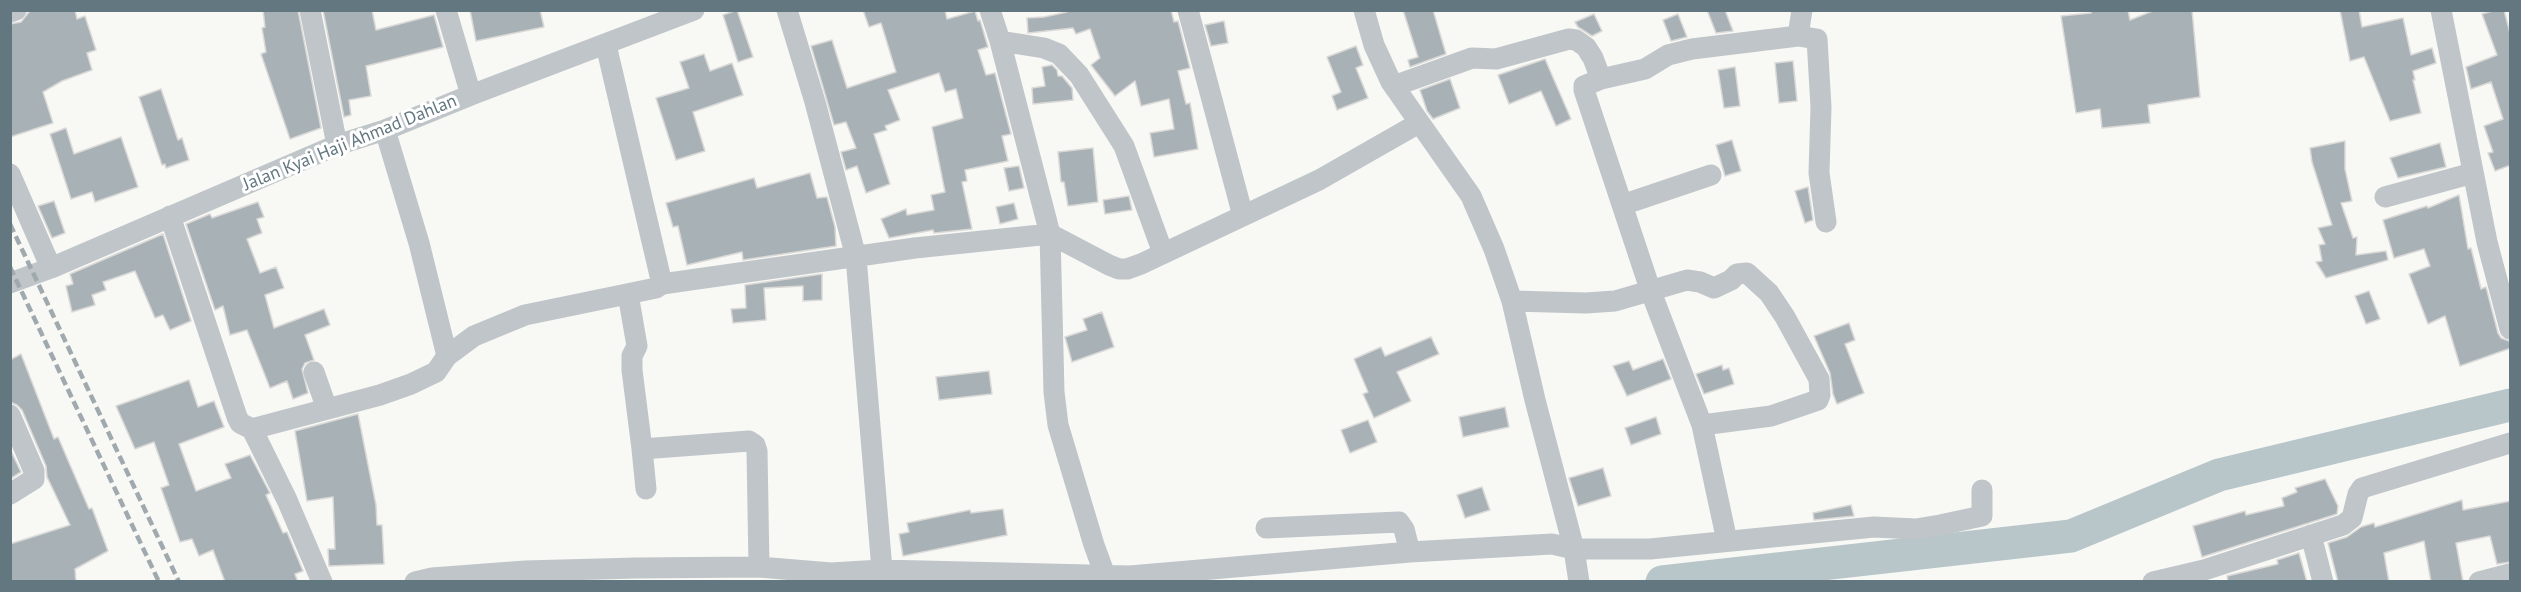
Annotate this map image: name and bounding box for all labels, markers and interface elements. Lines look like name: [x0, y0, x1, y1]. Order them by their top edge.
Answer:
street label: Jalan Kyai Haji Ahmad Dahlan: [240, 90, 460, 196]

